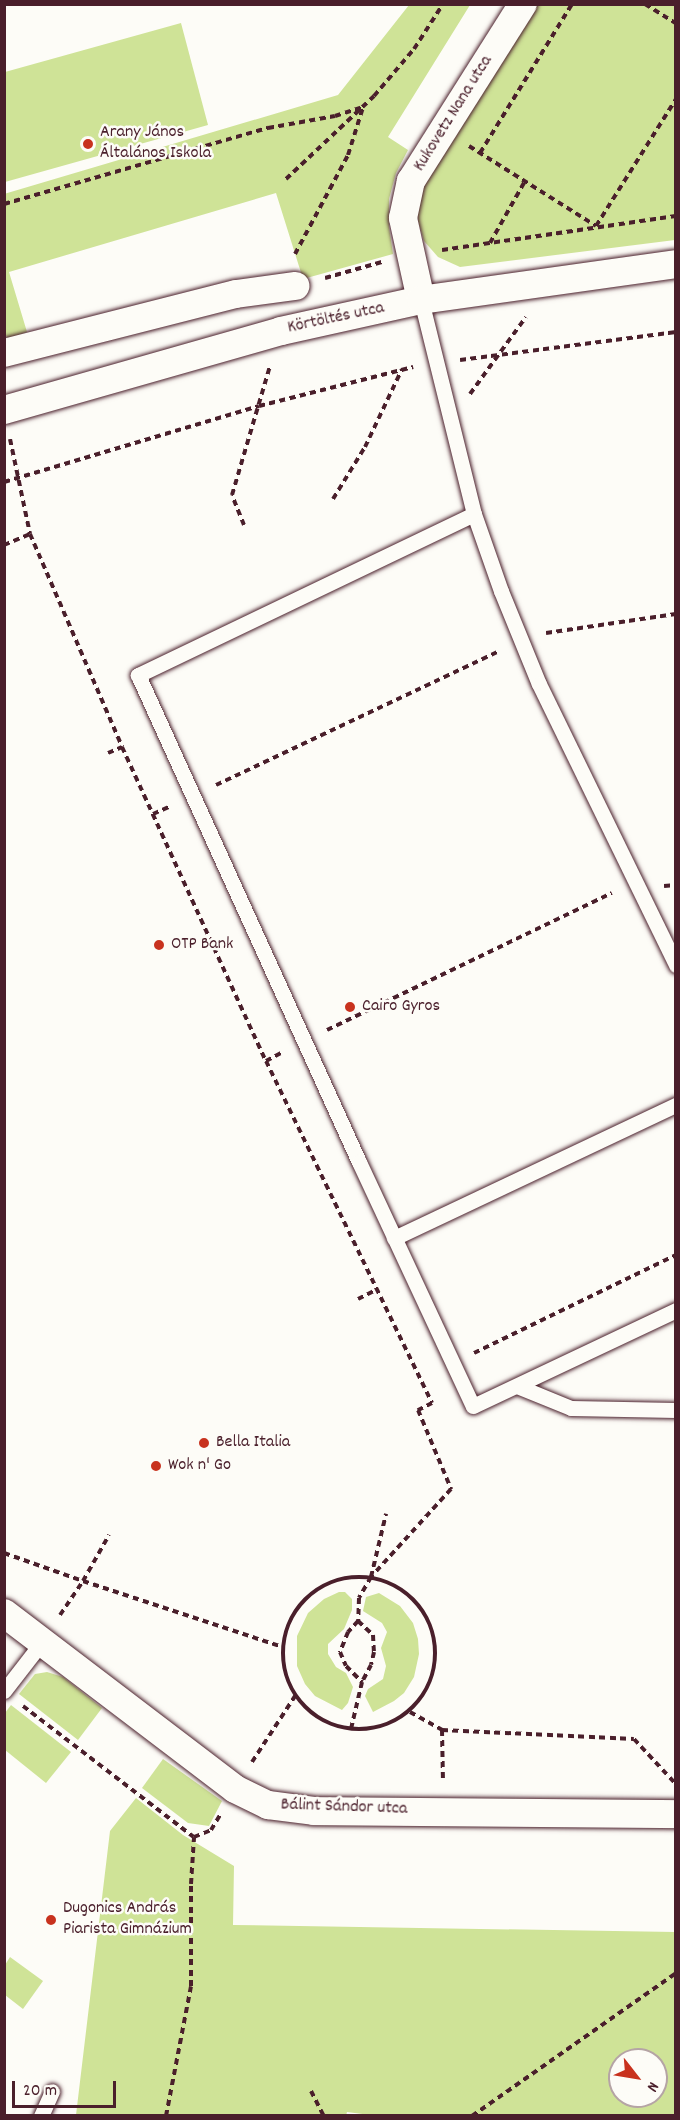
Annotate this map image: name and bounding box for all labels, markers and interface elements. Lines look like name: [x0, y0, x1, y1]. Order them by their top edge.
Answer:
street label: Kukovetz Nana utca: [410, 52, 498, 176]
place label: Arany János Általános Iskola: [100, 123, 211, 166]
marker: Arany János Általános Iskola: [81, 137, 95, 151]
street label: Körtöltés utca: [286, 298, 386, 340]
place label: OTP Bank: [171, 934, 233, 956]
marker: OTP Bank: [152, 938, 166, 952]
place label: Cairo Gyros: [362, 996, 440, 1018]
marker: Cairo Gyros: [343, 1000, 357, 1014]
place label: Bella Italia: [216, 1432, 290, 1454]
marker: Bella Italia: [197, 1436, 211, 1450]
place label: Wok n' Go: [168, 1455, 231, 1477]
marker: Wok n' Go: [149, 1459, 163, 1473]
street label: Bálint Sándor utca: [280, 1795, 408, 1821]
place label: Dugonics András Piarista Gimnázium: [63, 1899, 192, 1942]
marker: Dugonics András Piarista Gimnázium: [44, 1913, 58, 1927]
north arrow: [608, 2048, 668, 2108]
scale bar: [15, 2069, 118, 2107]
text: N: [640, 2077, 664, 2096]
text: 20 m: [23, 2079, 57, 2104]

